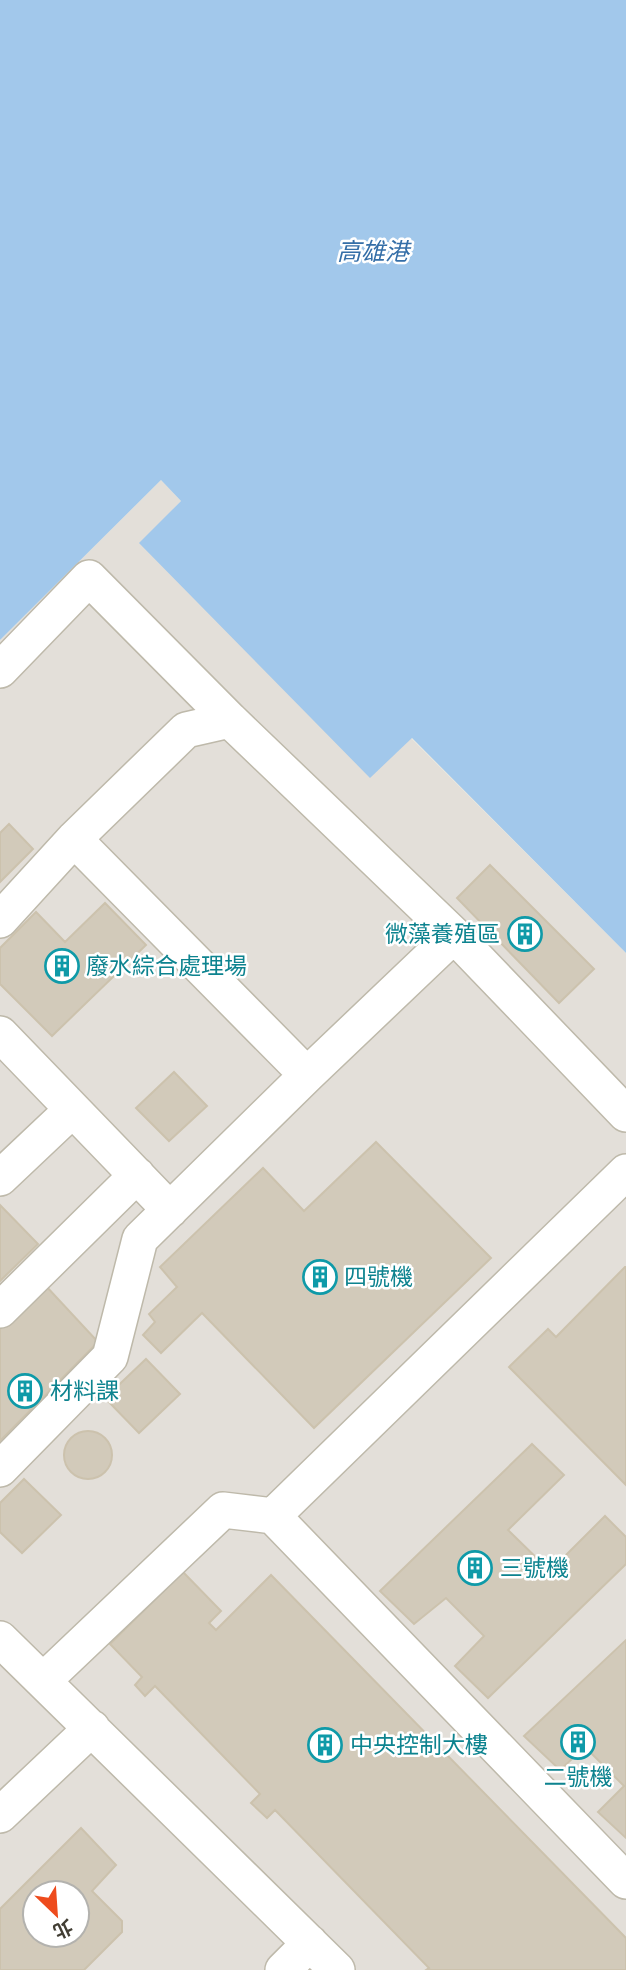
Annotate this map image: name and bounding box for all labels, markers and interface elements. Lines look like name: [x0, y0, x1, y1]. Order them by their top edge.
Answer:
water label: 高雄港: [337, 236, 412, 267]
building icon: 微藻養殖區: [506, 915, 544, 953]
place label: 微藻養殖區: [385, 919, 500, 949]
building icon: 廢水綜合處理場: [43, 947, 81, 985]
place label: 廢水綜合處理場: [86, 951, 247, 981]
building icon: 四號機: [301, 1258, 339, 1296]
place label: 四號機: [344, 1262, 413, 1292]
building icon: 材料課: [6, 1372, 44, 1410]
place label: 材料課: [50, 1376, 119, 1406]
building icon: 三號機: [456, 1549, 494, 1587]
place label: 三號機: [500, 1553, 569, 1583]
building icon: 二號機: [559, 1723, 597, 1761]
building icon: 中央控制大樓: [306, 1726, 344, 1764]
place label: 中央控制大樓: [350, 1730, 488, 1760]
place label: 二號機: [544, 1762, 613, 1792]
north arrow: [21, 1879, 91, 1949]
text: 北: [49, 1914, 77, 1944]

